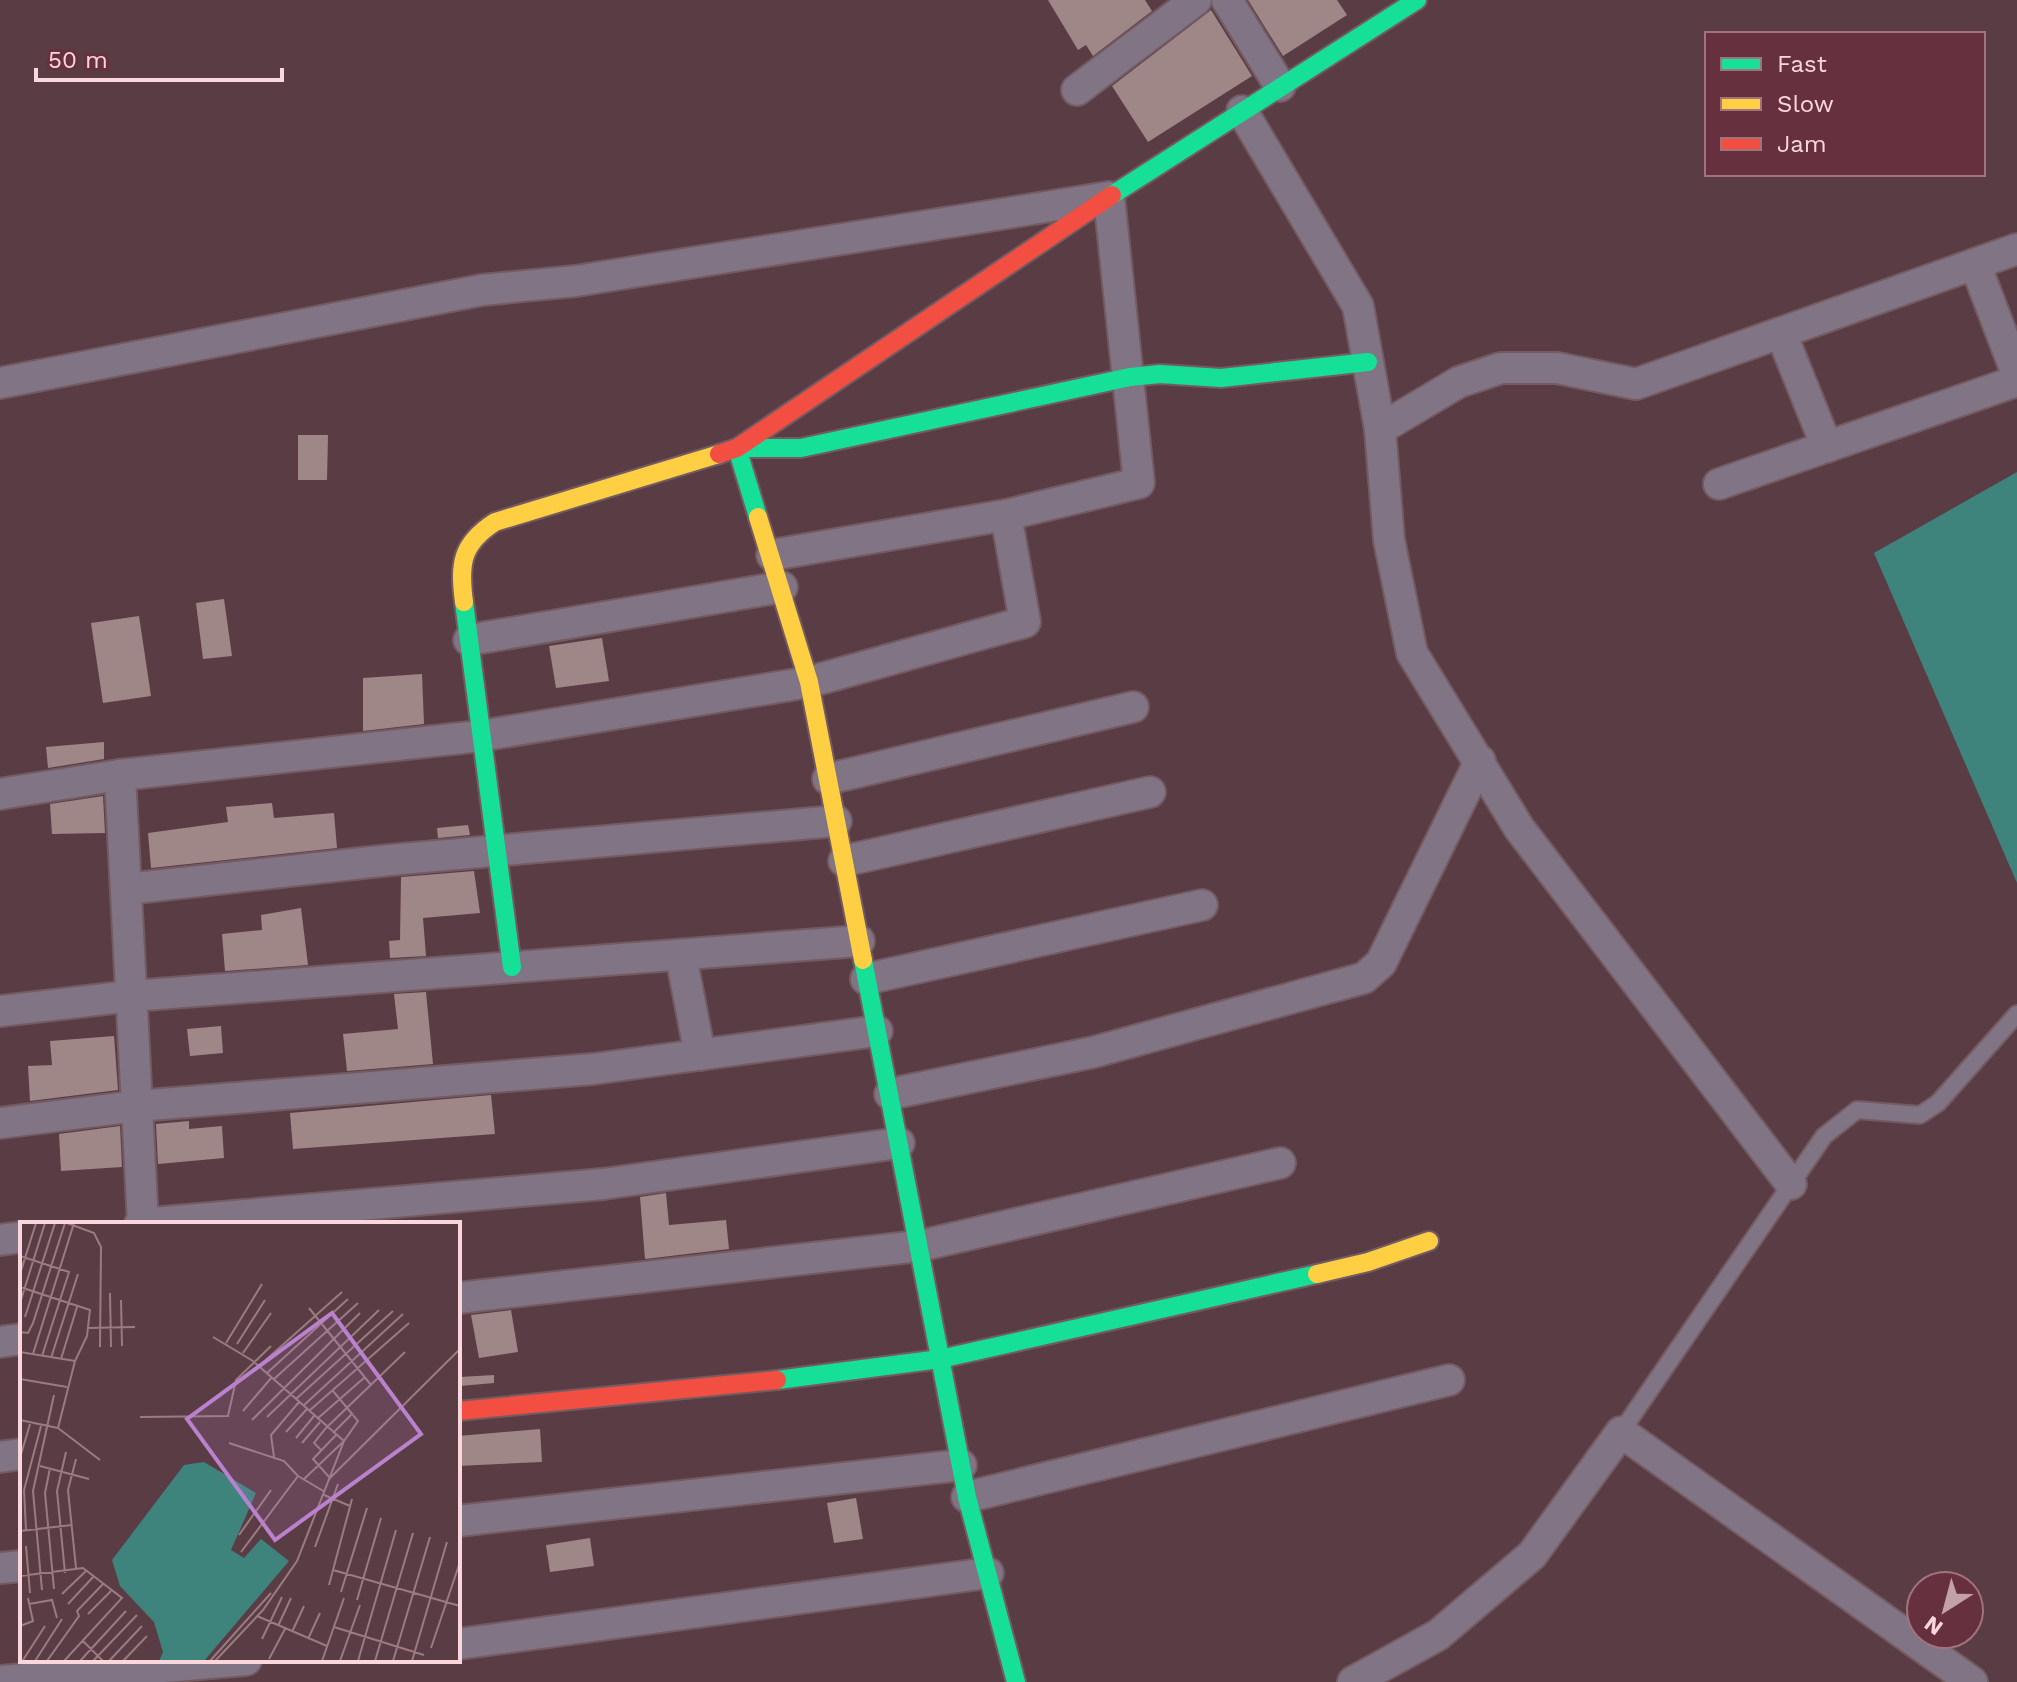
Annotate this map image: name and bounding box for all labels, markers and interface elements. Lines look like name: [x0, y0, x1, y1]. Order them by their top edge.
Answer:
scale bar: [36, 32, 282, 82]
legend: [1705, 32, 1985, 176]
text: 50 m: [48, 46, 108, 74]
text: Fast: [1777, 50, 1827, 78]
text: Slow: [1777, 90, 1834, 118]
text: Jam: [1777, 130, 1827, 158]
inset map: [20, 1222, 460, 1662]
north arrow: [1905, 1570, 1985, 1650]
text: N: [1920, 1611, 1947, 1641]

